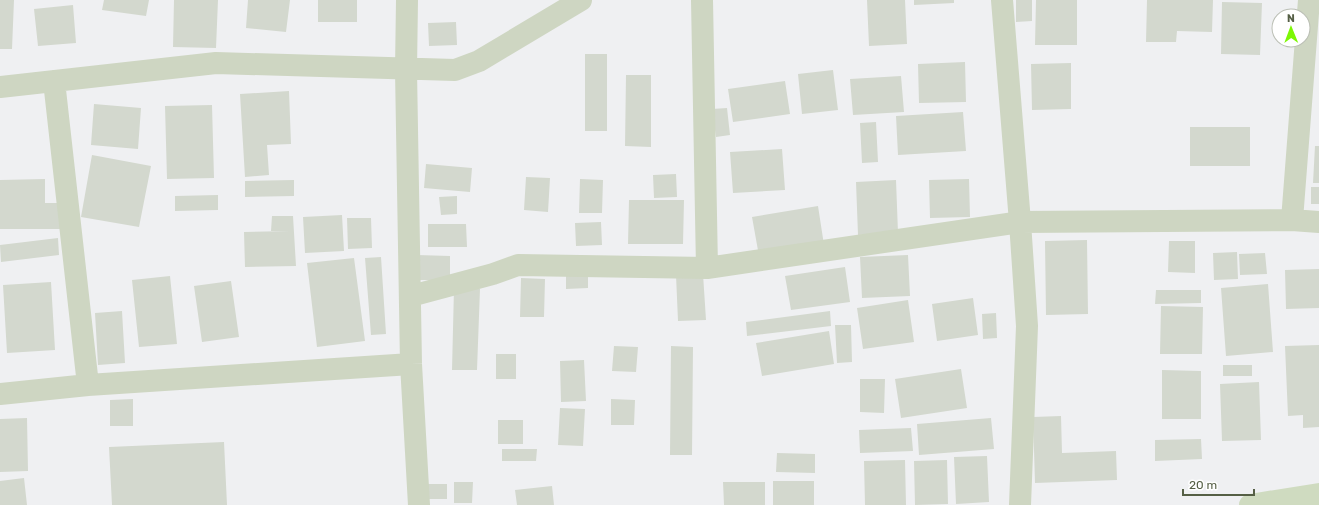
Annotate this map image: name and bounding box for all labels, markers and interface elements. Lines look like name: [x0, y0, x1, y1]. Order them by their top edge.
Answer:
north arrow: [1271, 8, 1311, 48]
text: N: [1287, 12, 1295, 25]
scale bar: [1183, 471, 1254, 497]
text: 20 m: [1189, 478, 1217, 492]

